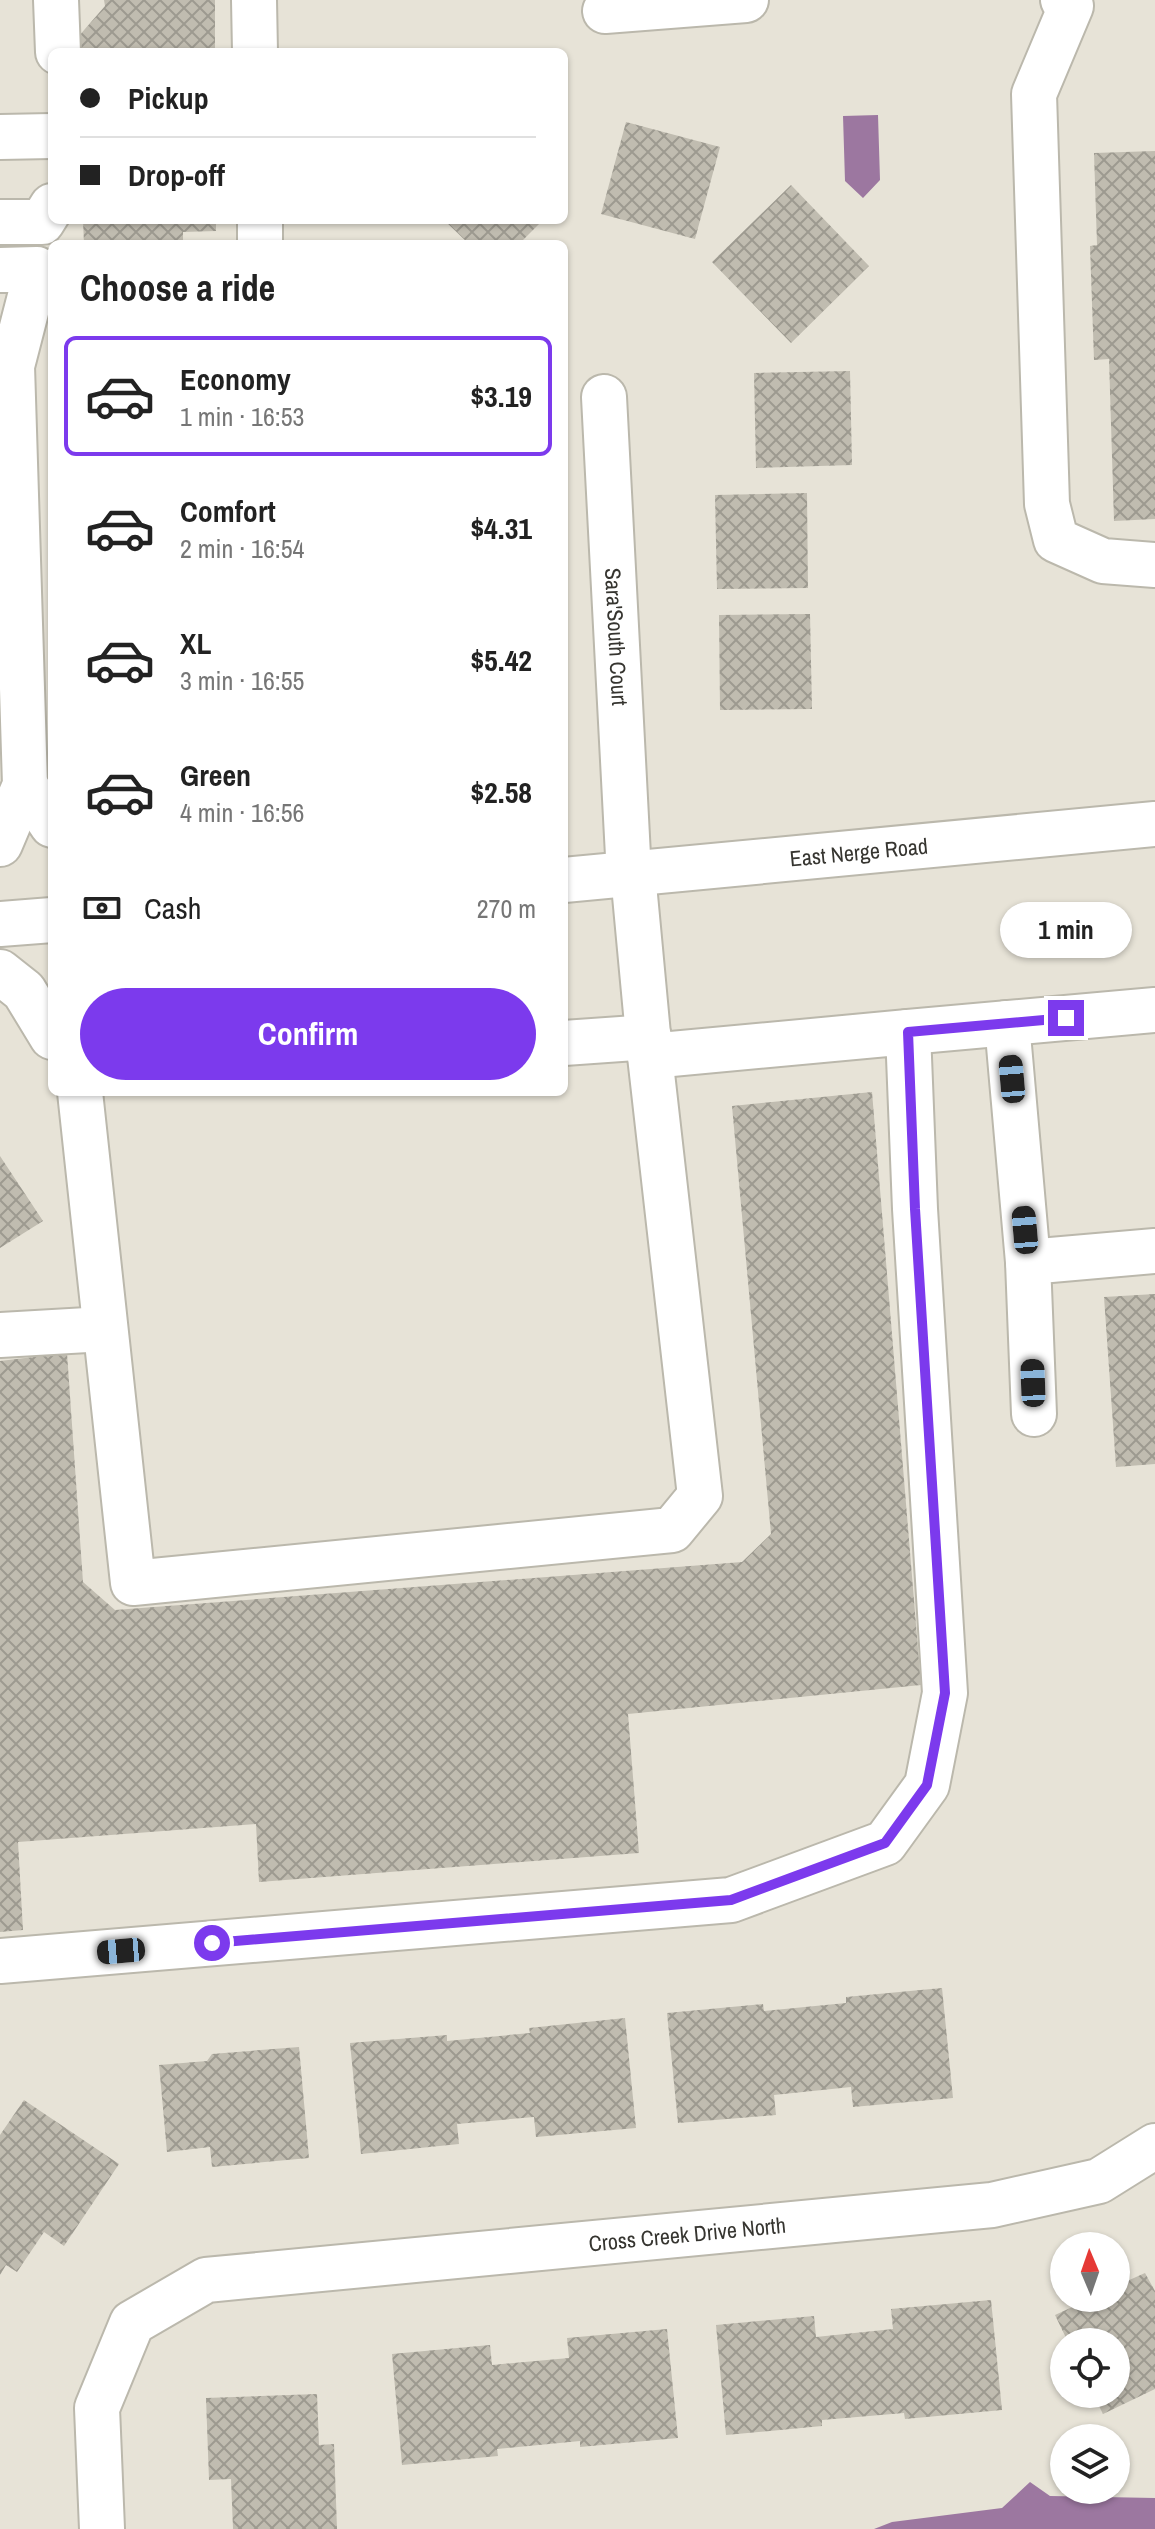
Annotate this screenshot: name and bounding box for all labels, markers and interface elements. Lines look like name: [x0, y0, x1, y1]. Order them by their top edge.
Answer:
text: Pickup: [128, 78, 209, 118]
text: Drop-off: [128, 155, 225, 195]
text: Choose a ride: [80, 264, 275, 312]
text: Economy: [180, 359, 291, 399]
icon: car: [84, 360, 156, 432]
text: $3.19: [470, 376, 532, 416]
text: 1 min · 16:53: [180, 399, 304, 434]
text: Comfort: [180, 491, 276, 531]
icon: car: [84, 492, 156, 564]
text: $4.31: [470, 508, 532, 548]
text: 2 min · 16:54: [180, 531, 304, 566]
street label: Sara'South Court: [598, 567, 635, 706]
text: XL: [180, 623, 211, 663]
icon: car: [84, 624, 156, 696]
text: $5.42: [470, 640, 532, 680]
text: 3 min · 16:55: [180, 663, 304, 698]
text: Green: [180, 755, 251, 795]
icon: car: [84, 756, 156, 828]
text: $2.58: [470, 772, 532, 812]
text: 4 min · 16:56: [180, 795, 304, 830]
street label: East Nerge Road: [788, 831, 929, 874]
icon: cash: [80, 886, 124, 930]
text: Cash: [144, 888, 201, 928]
text: 270 m: [477, 891, 536, 926]
callout: 1 min: [1000, 902, 1132, 958]
text: 1 min: [1038, 912, 1094, 947]
button: Confirm: [80, 988, 536, 1080]
route end: [1048, 1000, 1084, 1036]
car: [998, 1054, 1026, 1104]
car: [1011, 1205, 1039, 1255]
car: [1020, 1359, 1046, 1407]
route start: [194, 1925, 230, 1961]
car: [96, 1937, 146, 1965]
street label: Cross Creek Drive North: [587, 2210, 787, 2258]
north arrow: [1050, 2232, 1130, 2312]
map controls: [1050, 2232, 1130, 2504]
button: locate: [1050, 2328, 1130, 2408]
button: layers: [1050, 2424, 1130, 2504]

